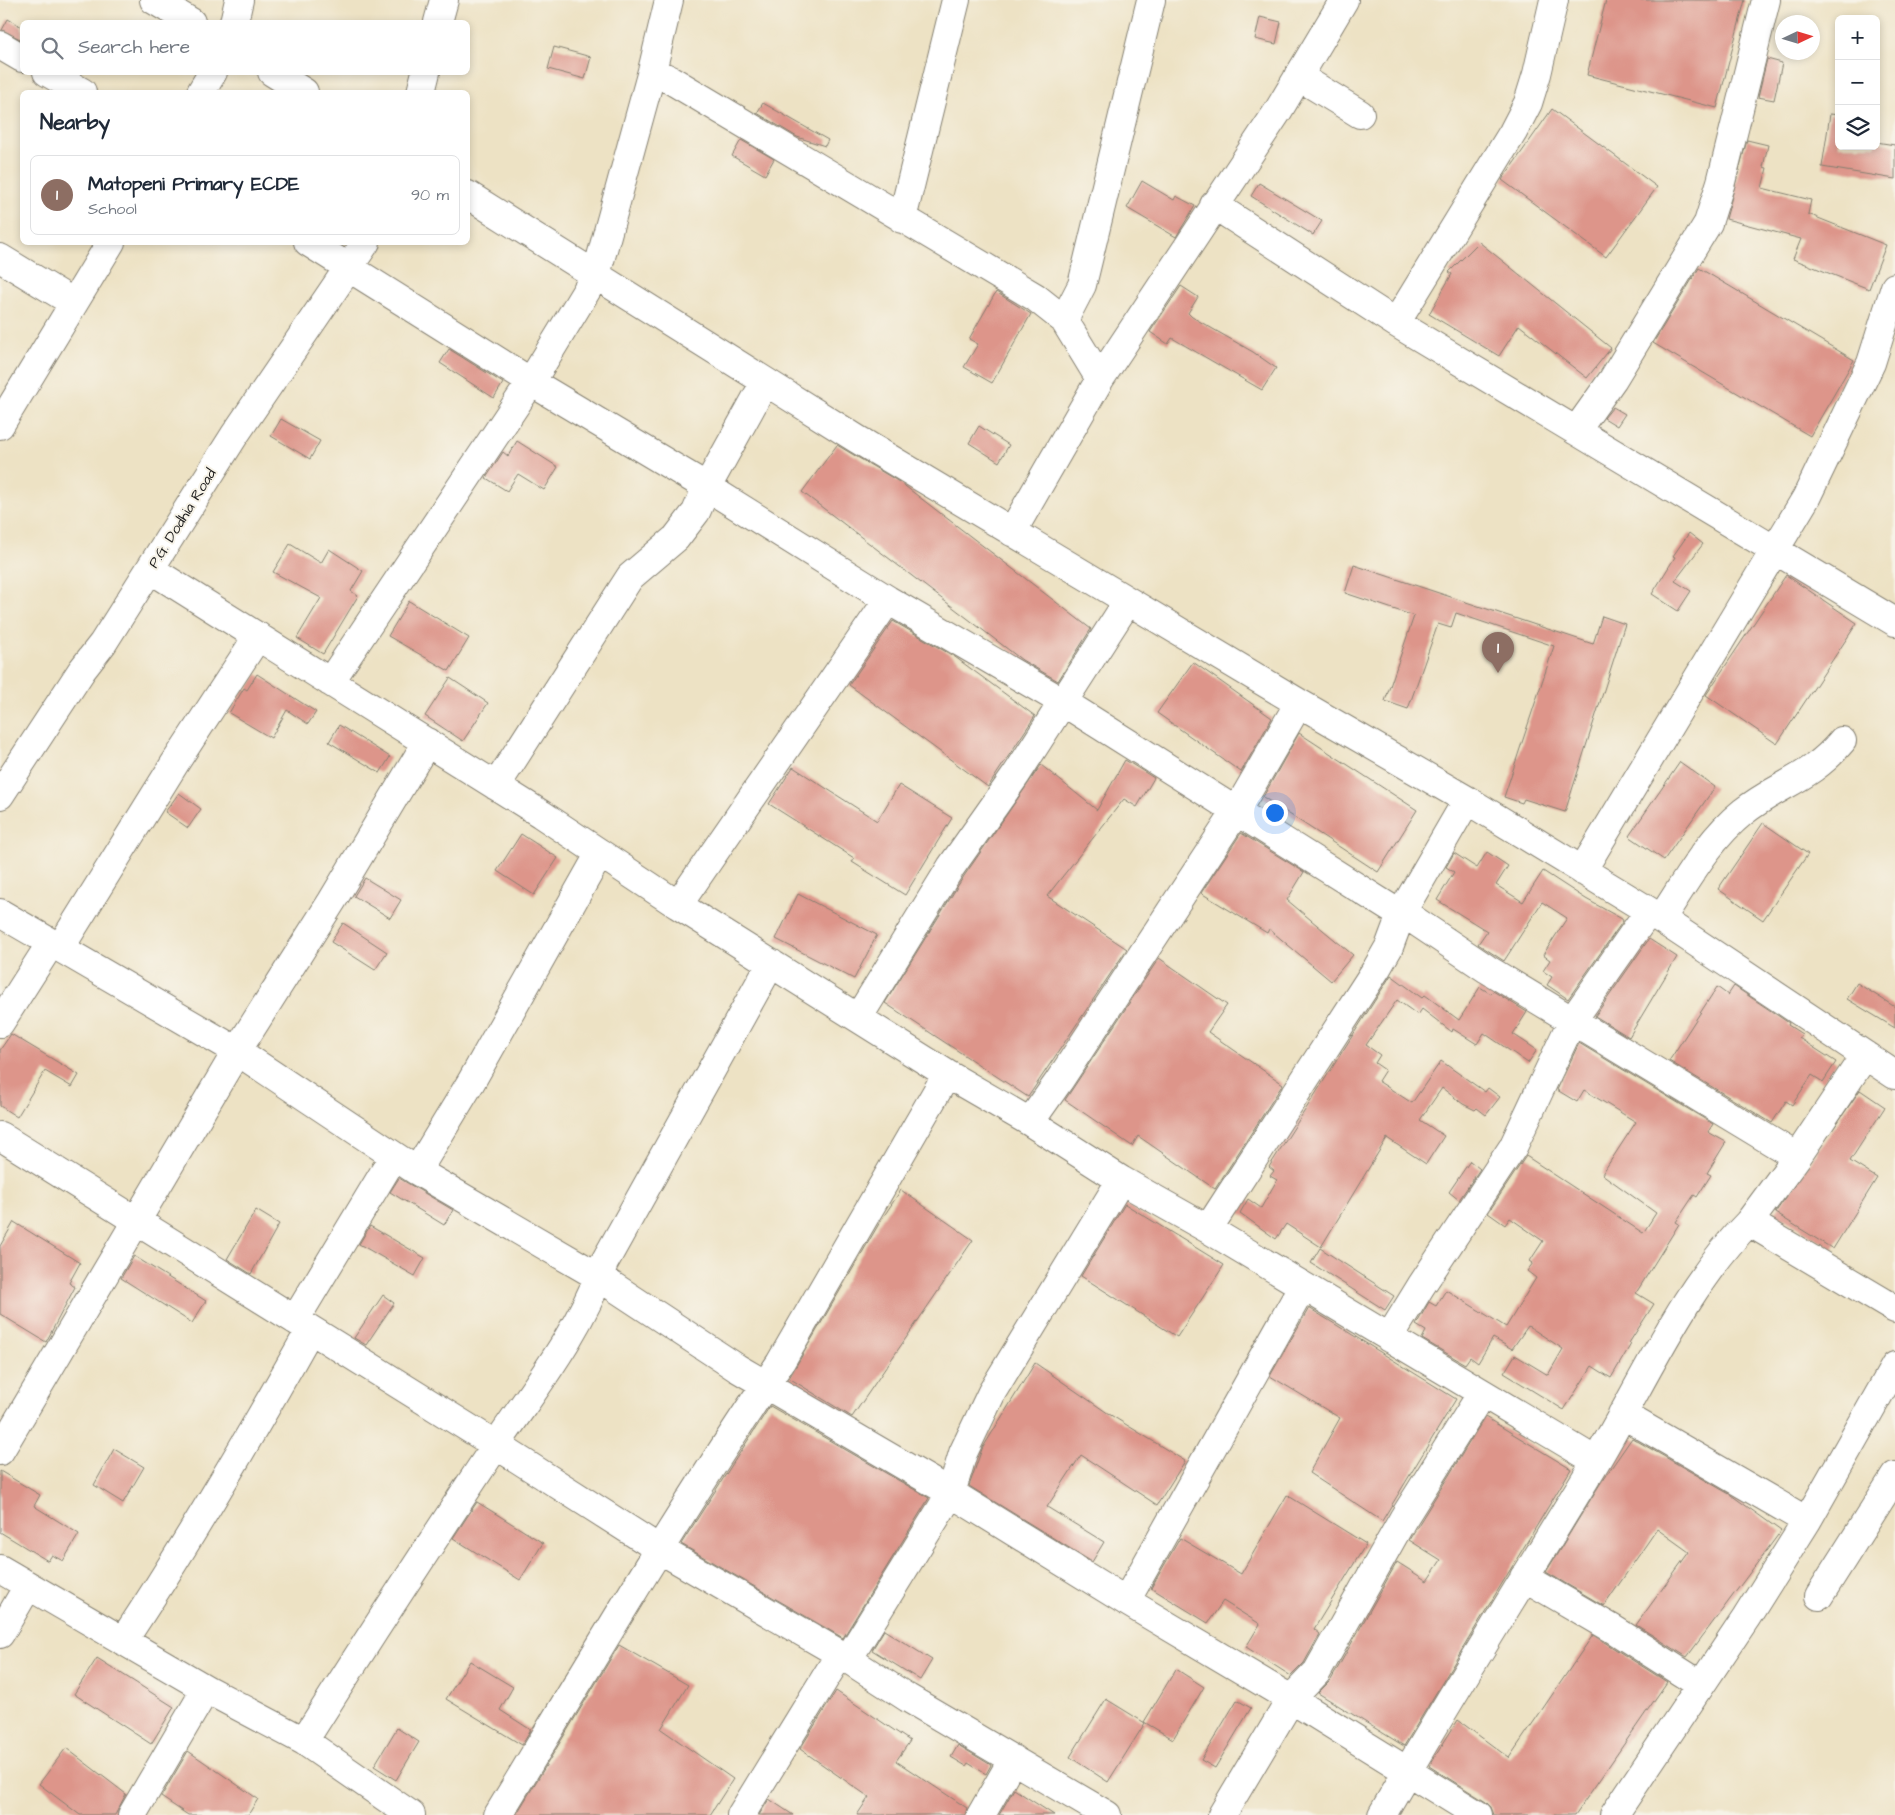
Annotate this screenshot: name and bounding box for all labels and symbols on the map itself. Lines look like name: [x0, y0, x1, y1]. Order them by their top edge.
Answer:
north arrow: [1775, 15, 1820, 60]
street label: P.G. Dodhia Road: [143, 464, 222, 572]
pin: 1: [1482, 632, 1514, 673]
your location: [1262, 800, 1288, 826]

